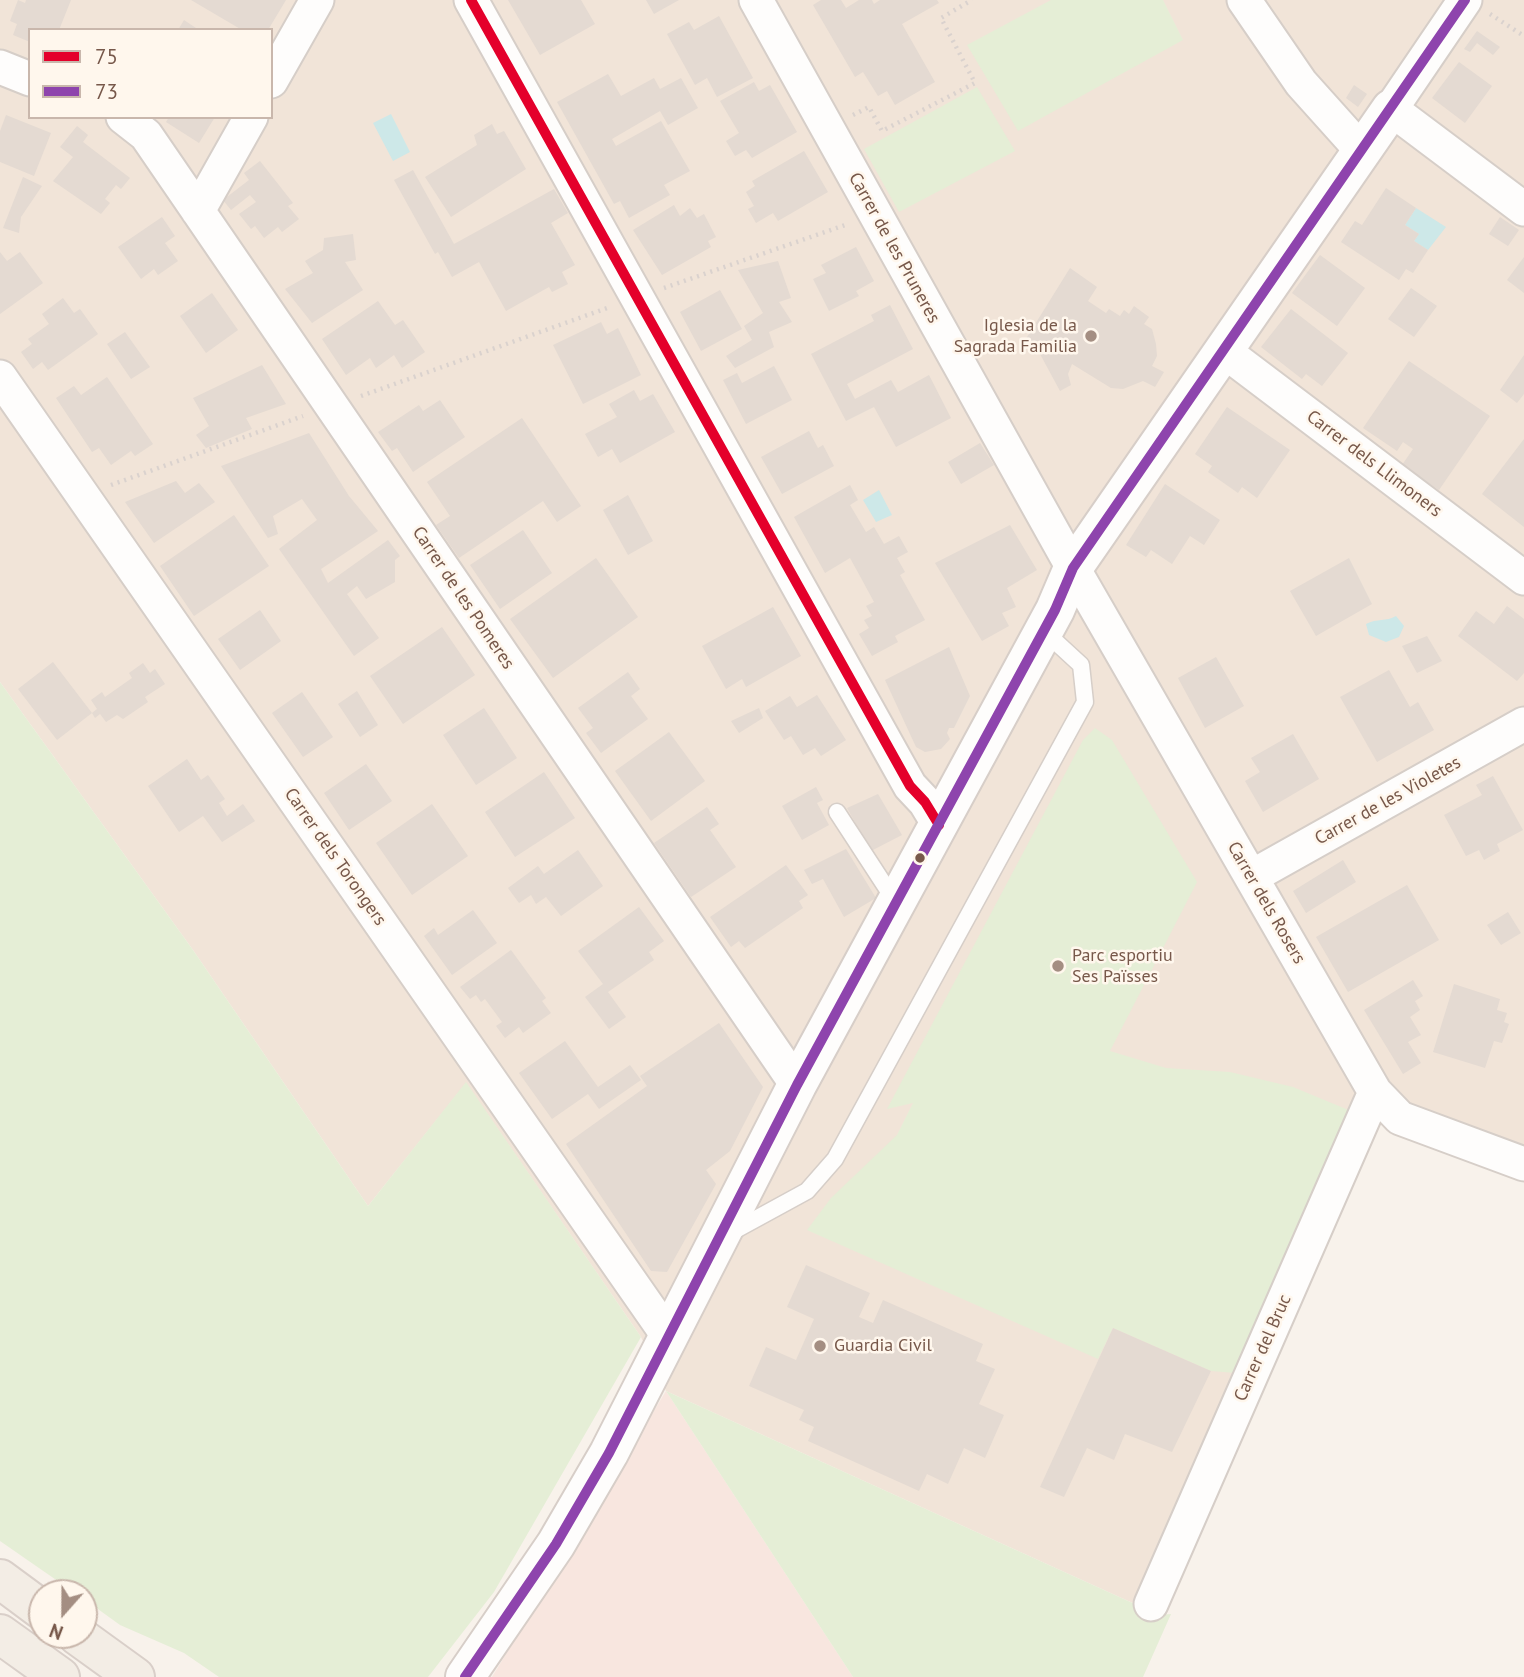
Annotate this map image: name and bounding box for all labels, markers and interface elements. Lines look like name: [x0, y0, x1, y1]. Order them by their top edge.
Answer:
legend: [28, 28, 273, 119]
text: 75: [95, 43, 118, 70]
text: 73: [95, 78, 118, 105]
street label: Carrer de les Pruneres: [844, 169, 944, 327]
place label: Iglesia de la Sagrada Familia: [954, 315, 1077, 358]
marker: Iglesia de la Sagrada Familia: [1083, 328, 1099, 344]
street label: Carrer dels Llimoners: [1302, 406, 1446, 522]
street label: Carrer de les Pomeres: [407, 523, 519, 673]
street label: Carrer de les Violetes: [1311, 752, 1465, 850]
street label: Carrer dels Torongers: [279, 784, 391, 930]
street label: Carrer dels Rosers: [1222, 838, 1310, 968]
unlabelled marker: [913, 851, 927, 865]
place label: Parc esportiu Ses Païsses: [1072, 945, 1173, 988]
marker: Parc esportiu Ses Païsses: [1050, 958, 1066, 974]
street label: Carrer del Bruc: [1230, 1291, 1296, 1405]
place label: Guardia Civil: [834, 1335, 932, 1357]
marker: Guardia Civil: [812, 1338, 828, 1354]
north arrow: [28, 1579, 98, 1649]
text: N: [46, 1618, 66, 1645]

